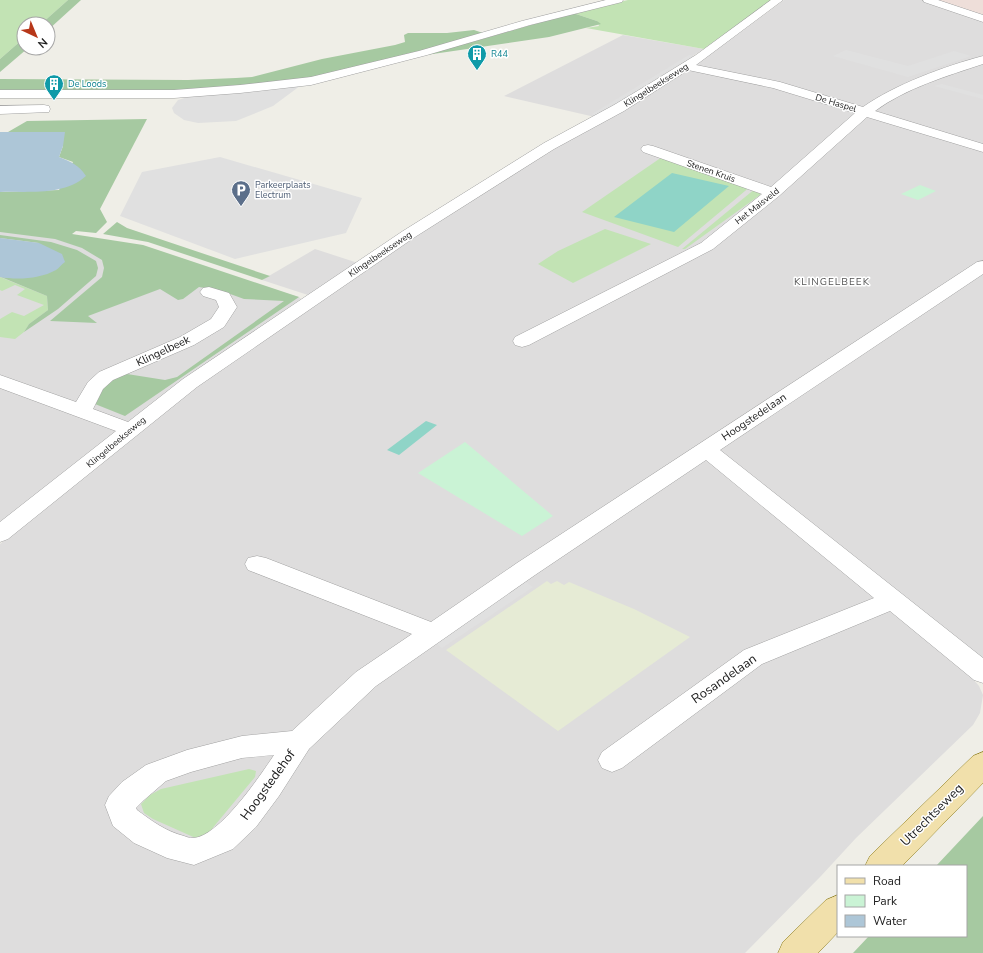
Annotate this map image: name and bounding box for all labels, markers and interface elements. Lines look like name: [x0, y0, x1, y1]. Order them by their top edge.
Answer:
north arrow: [16, 16, 56, 56]
text: N: [34, 35, 51, 51]
building icon: R44: [466, 43, 488, 71]
place label: R44: [491, 48, 508, 60]
street label: Klingelbeekseweg: [621, 60, 691, 110]
building icon: De Loods: [43, 73, 65, 101]
place label: De Loods: [68, 78, 106, 90]
street label: De Haspel: [814, 91, 858, 115]
street label: Stenen Kruis: [685, 157, 737, 185]
parking icon: Parkeerplaats Electrum: [230, 179, 252, 207]
place label: Parkeerplaats Electrum: [255, 179, 311, 201]
street label: Het Maisveld: [732, 185, 782, 227]
street label: Klingelbeekseweg: [346, 228, 414, 280]
district label: KLINGELBEEK: [794, 275, 870, 289]
street label: Klingelbeek: [133, 332, 193, 370]
street label: Hoogstedelaan: [719, 390, 789, 444]
street label: Klingelbeekseweg: [84, 414, 148, 470]
street label: Rosandelaan: [688, 650, 760, 708]
street label: Hoogstedehof: [236, 746, 300, 824]
street label: Utrechtseweg: [897, 780, 967, 850]
legend: [837, 865, 967, 937]
text: Road: [873, 873, 901, 889]
text: Park: [873, 893, 898, 909]
text: Water: [873, 913, 907, 929]

